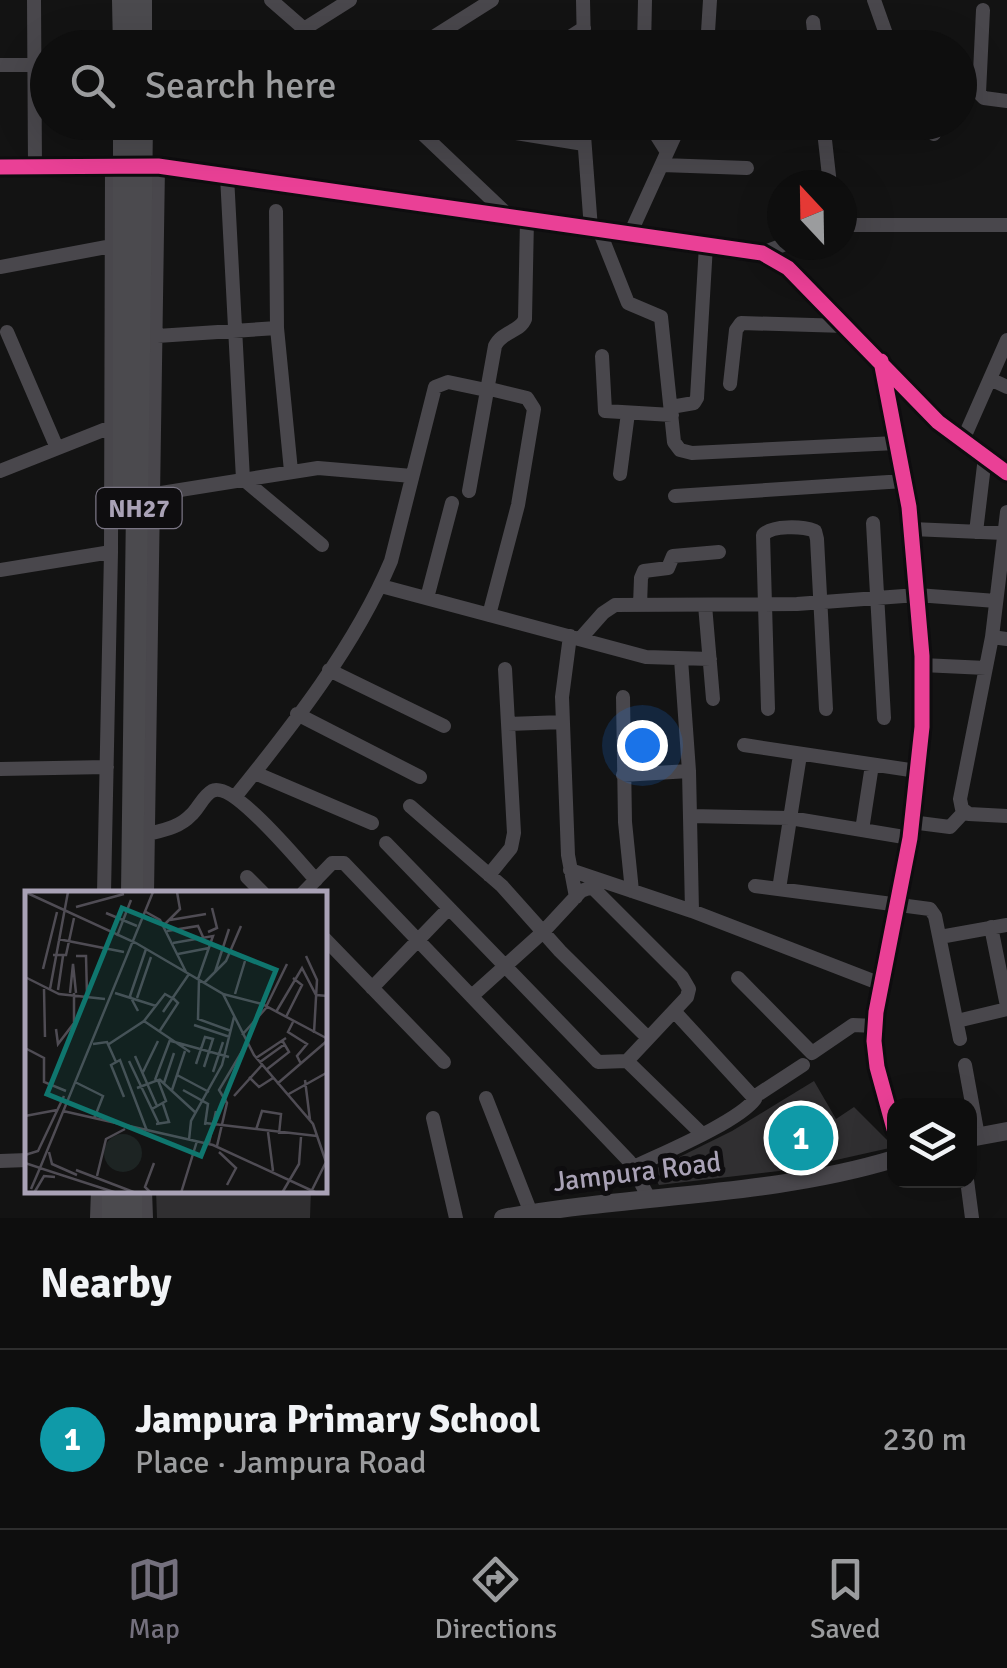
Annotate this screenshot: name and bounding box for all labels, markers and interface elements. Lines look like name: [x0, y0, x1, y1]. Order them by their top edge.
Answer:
search box: [30, 30, 977, 140]
icon: search: [65, 58, 120, 113]
text: Search here: [145, 62, 337, 109]
north arrow: [767, 170, 857, 260]
road number: NH27: [96, 488, 182, 528]
your location: [617, 720, 668, 771]
inset map: [25, 891, 328, 1193]
map controls: [887, 1098, 977, 1188]
button: layers: [887, 1098, 977, 1188]
pin: 1: [768, 1100, 834, 1176]
street label: Jampura Road: [551, 1145, 723, 1199]
text: Nearby: [40, 1258, 172, 1309]
text: Jampura Primary School: [135, 1396, 541, 1443]
text: 1: [64, 1420, 81, 1459]
text: 230 m: [883, 1420, 967, 1459]
text: Place · Jampura Road: [135, 1443, 426, 1482]
tab: Map: [127, 1552, 182, 1646]
tab: Directions: [435, 1552, 557, 1646]
tab: Saved: [810, 1552, 880, 1646]

